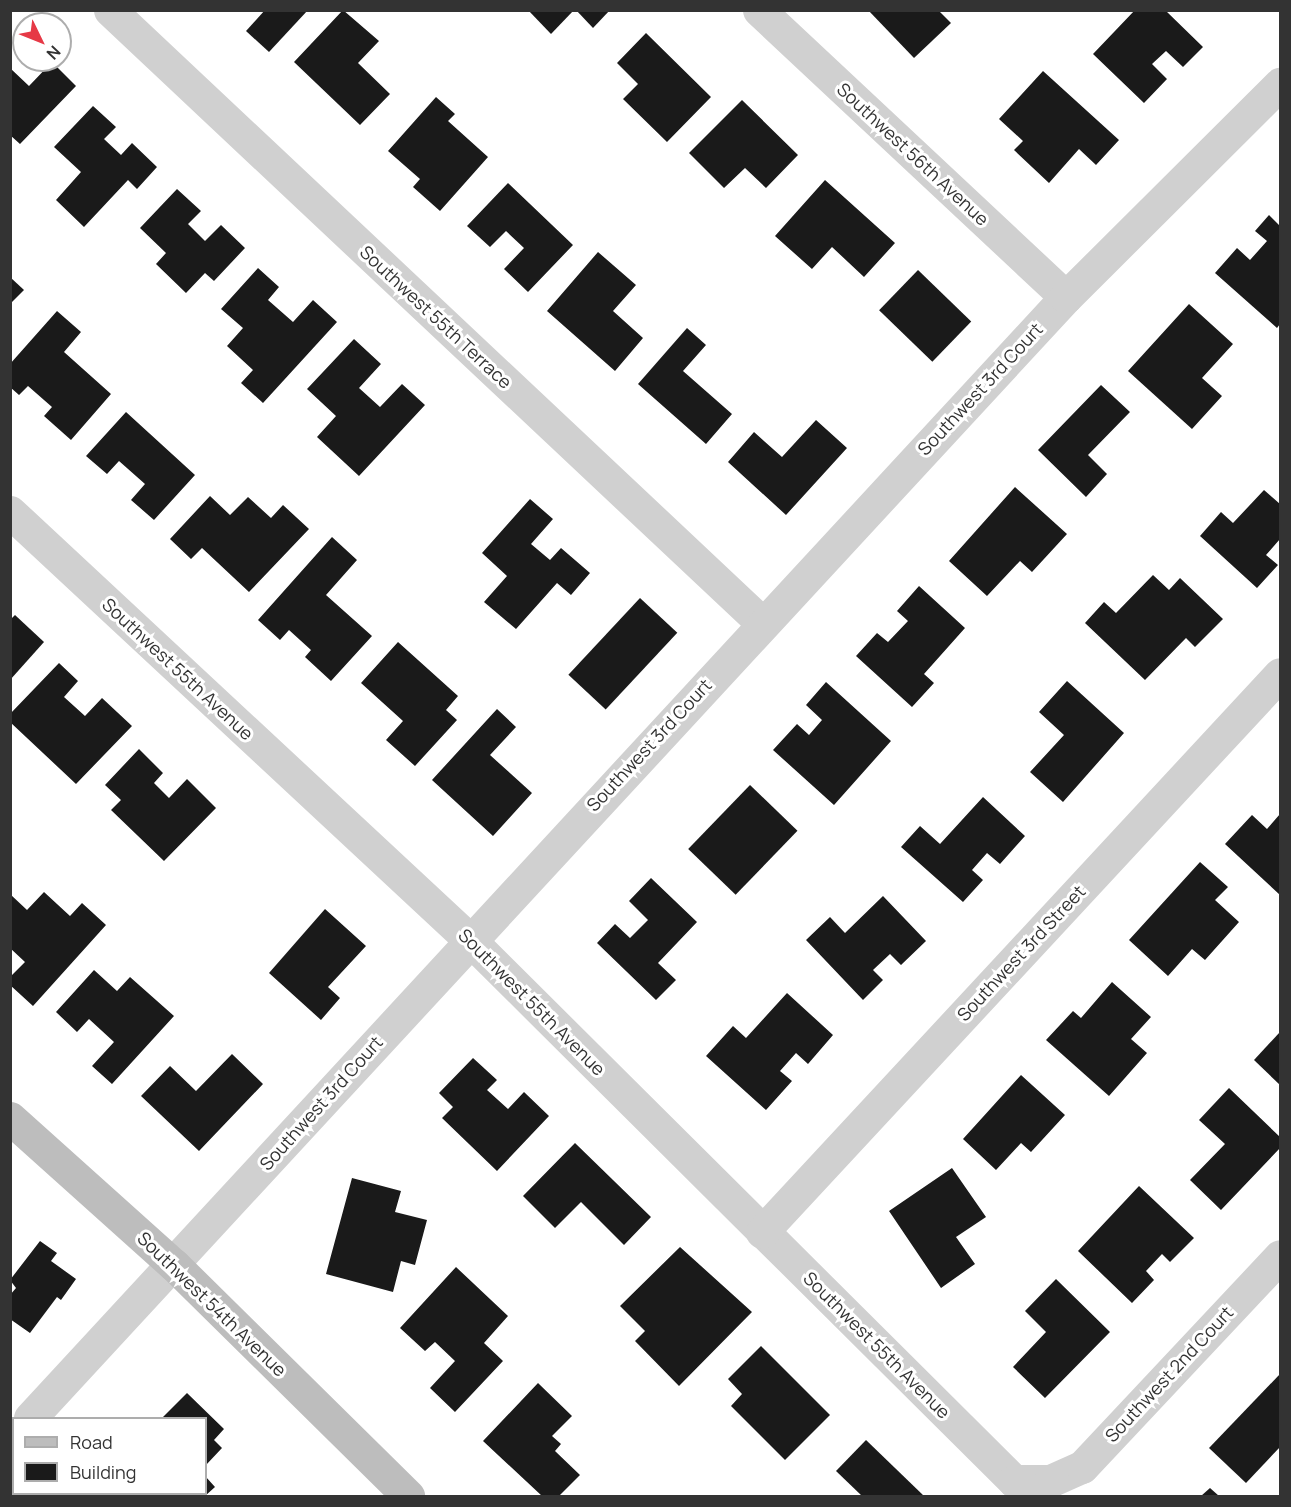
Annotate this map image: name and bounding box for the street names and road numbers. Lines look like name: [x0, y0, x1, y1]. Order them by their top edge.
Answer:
street label: Southwest 56th Avenue: [833, 78, 993, 230]
street label: Southwest 55th Terrace: [356, 241, 516, 393]
street label: Southwest 3rd Court: [913, 318, 1047, 460]
street label: Southwest 55th Avenue: [98, 593, 258, 745]
street label: Southwest 3rd Court: [582, 674, 716, 816]
street label: Southwest 3rd Street: [952, 881, 1090, 1025]
street label: Southwest 55th Avenue: [454, 924, 610, 1080]
street label: Southwest 3rd Court: [255, 1031, 387, 1175]
street label: Southwest 54th Avenue: [133, 1227, 291, 1381]
street label: Southwest 55th Avenue: [799, 1267, 955, 1423]
street label: Southwest 2nd Court: [1101, 1302, 1237, 1446]

